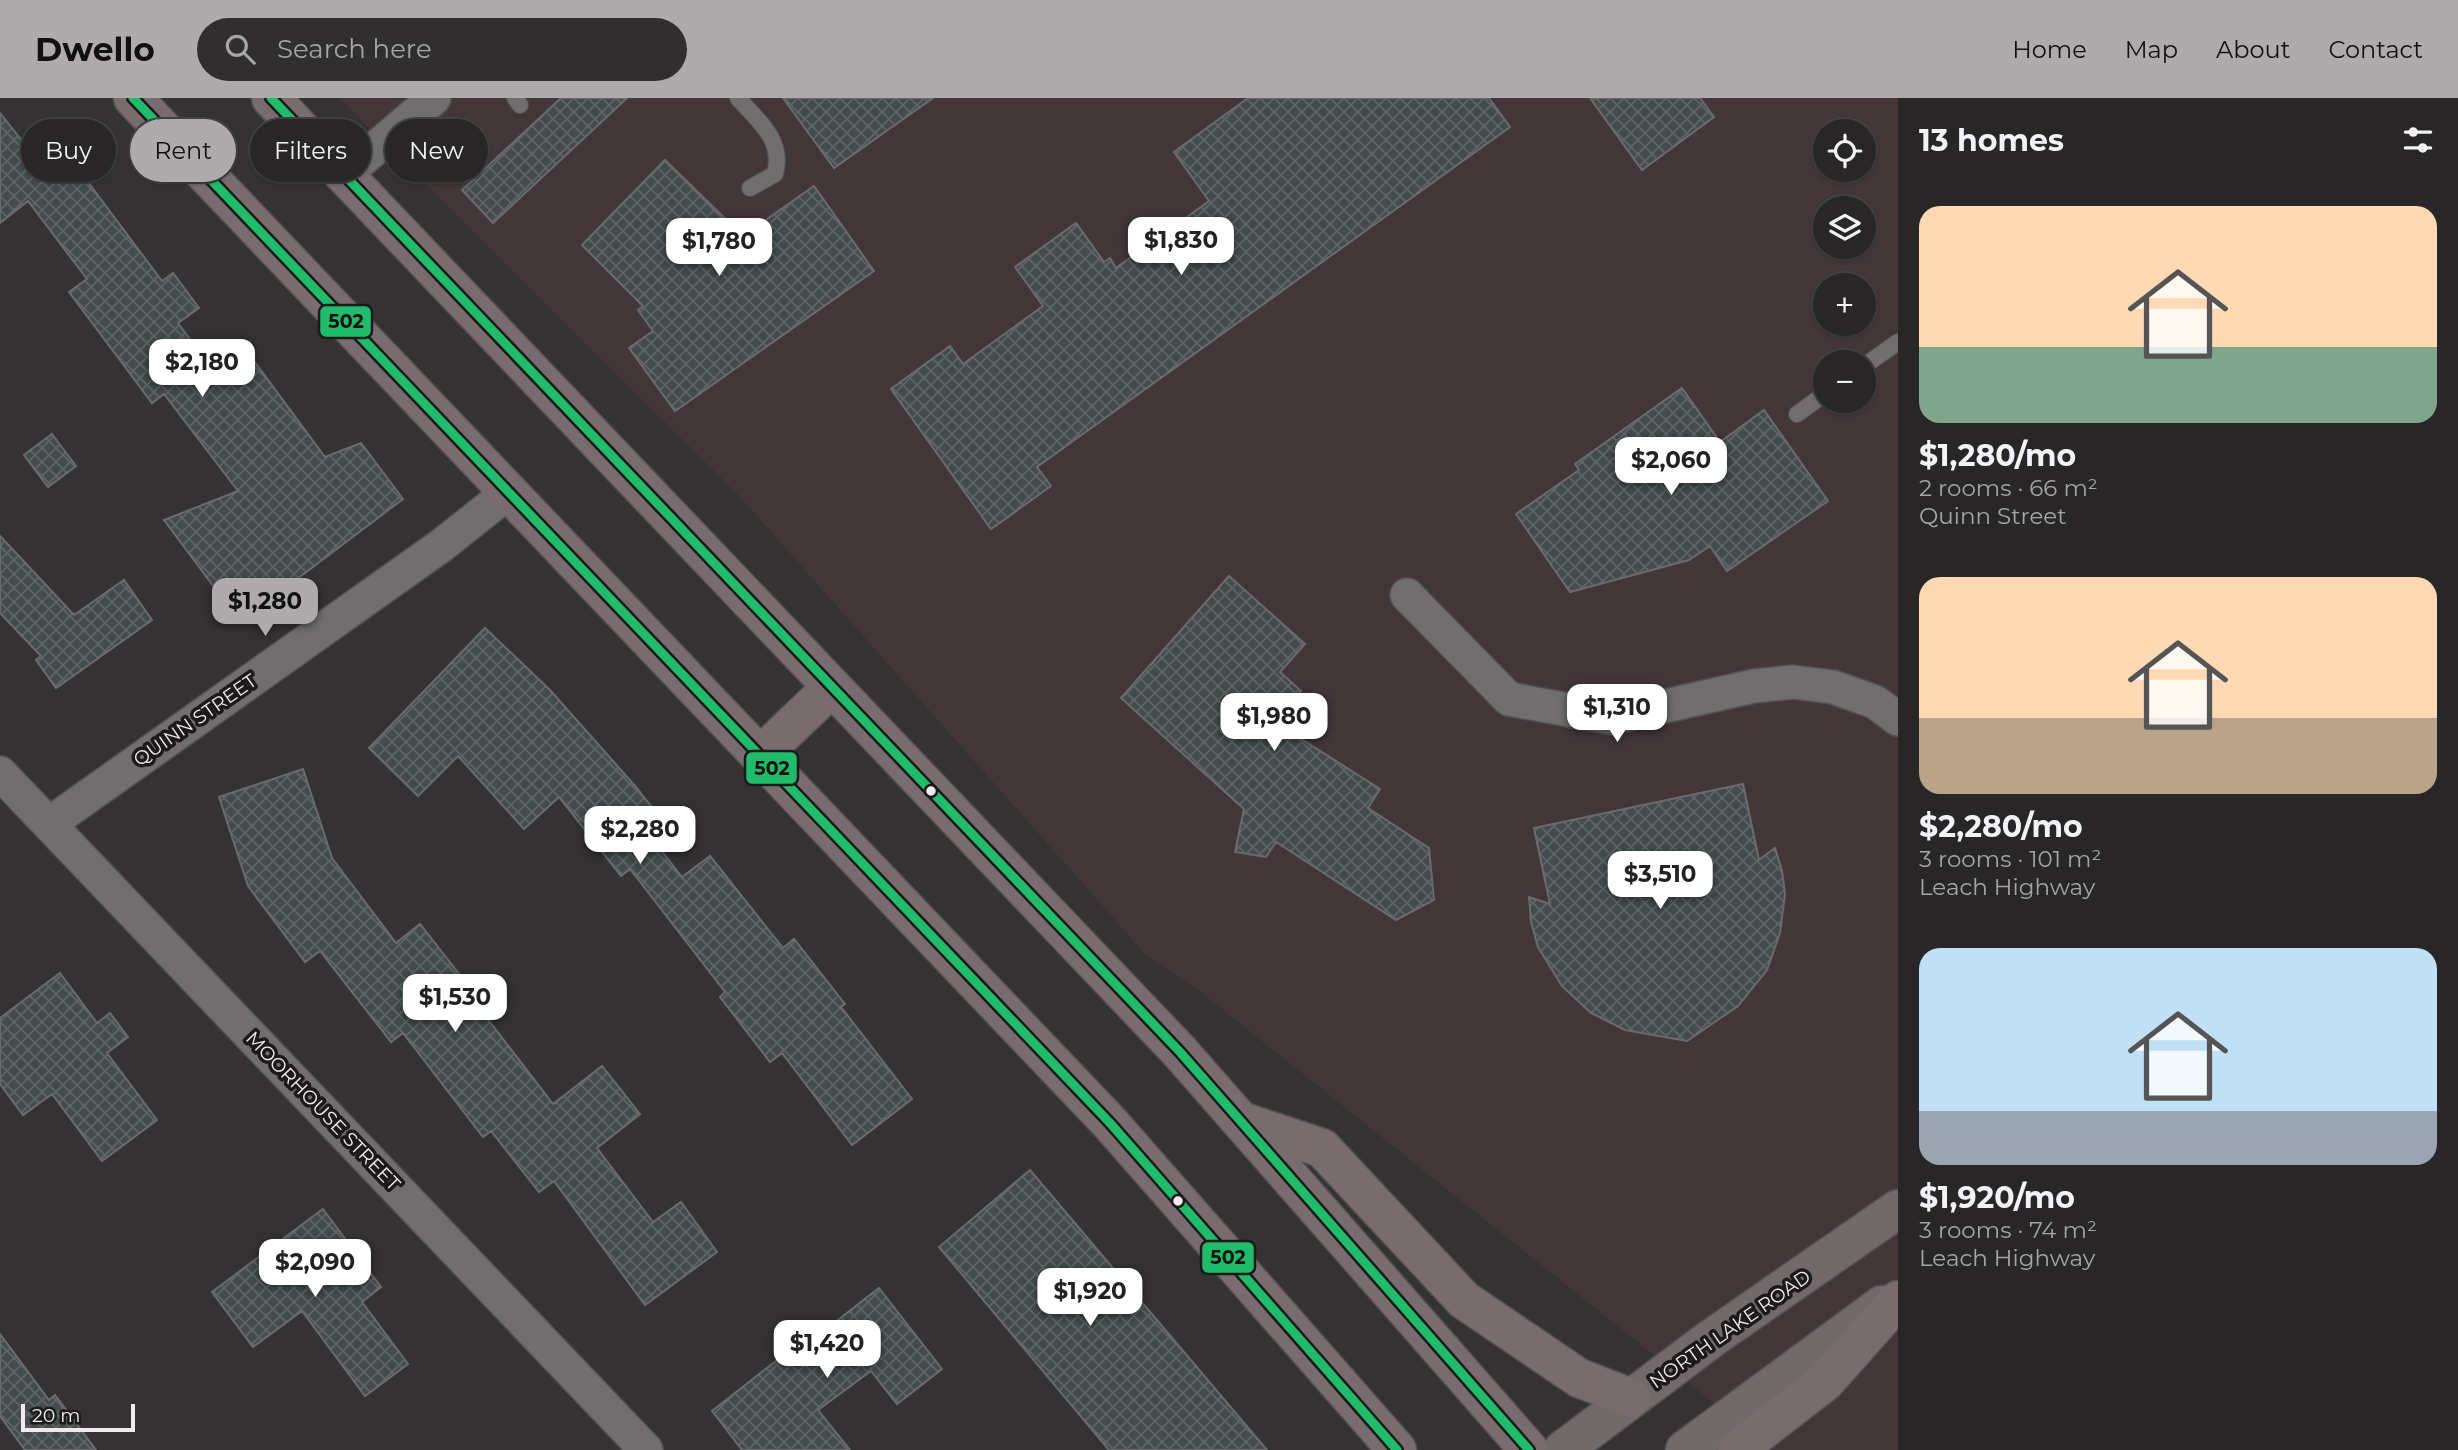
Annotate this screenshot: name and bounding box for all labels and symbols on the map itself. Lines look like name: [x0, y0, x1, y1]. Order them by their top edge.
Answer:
pin: $1,780: [662, 218, 776, 278]
pin: $1,830: [1124, 218, 1238, 277]
line badge: 502: [319, 305, 372, 338]
text: 502: [328, 310, 364, 333]
pin: $2,180: [145, 340, 259, 399]
pin: $2,060: [1614, 438, 1728, 497]
pin: $1,280: [208, 578, 322, 638]
street label: QUINN STREET: [129, 669, 261, 771]
pin: $1,310: [1560, 684, 1674, 744]
pin: $1,980: [1217, 694, 1331, 753]
line badge: 502: [745, 751, 798, 785]
text: 502: [754, 757, 790, 780]
unlabelled marker: [924, 784, 938, 798]
pin: $2,280: [583, 806, 697, 866]
pin: $3,510: [1603, 852, 1717, 911]
pin: $1,530: [398, 974, 512, 1034]
street label: MOORHOUSE STREET: [241, 1027, 405, 1195]
unlabelled marker: [1171, 1194, 1185, 1208]
pin: $2,090: [258, 1240, 372, 1299]
line badge: 502: [1201, 1241, 1255, 1274]
text: 502: [1210, 1246, 1246, 1269]
street label: NORTH LAKE ROAD: [1645, 1265, 1815, 1393]
pin: $1,920: [1033, 1268, 1147, 1328]
pin: $1,420: [770, 1320, 884, 1380]
scale bar: [21, 1401, 135, 1433]

